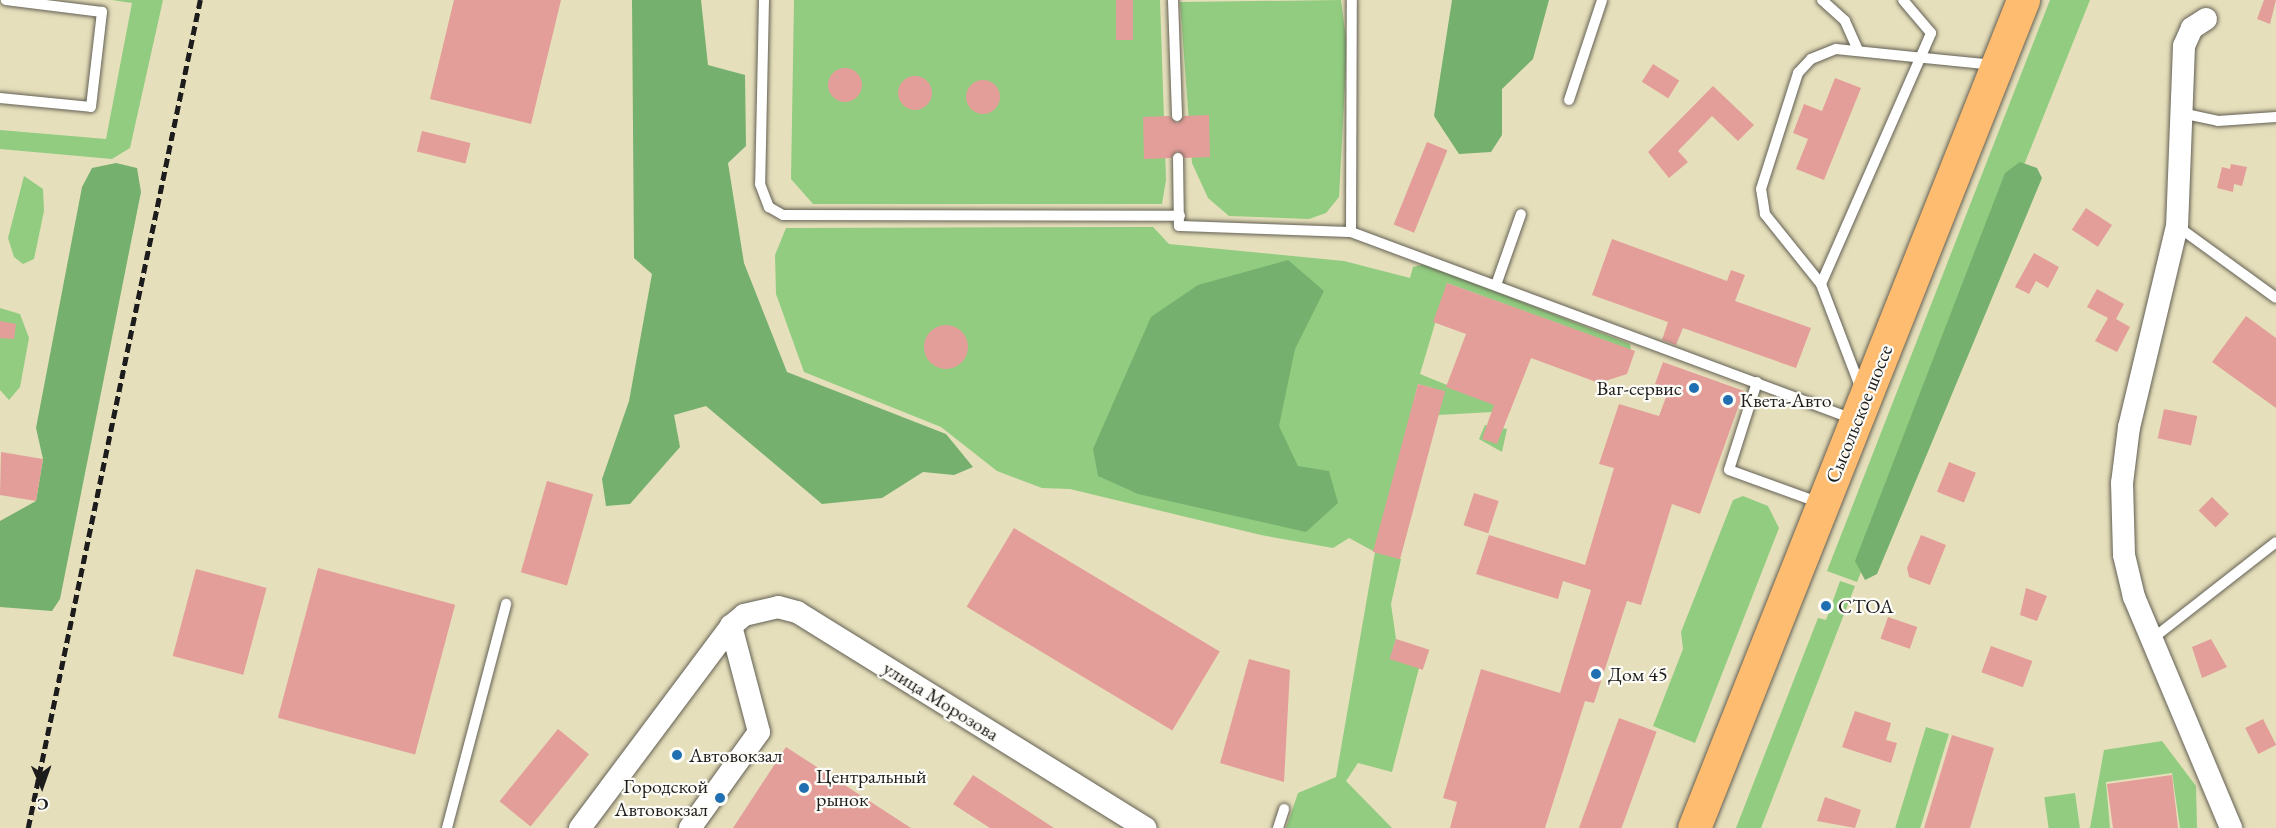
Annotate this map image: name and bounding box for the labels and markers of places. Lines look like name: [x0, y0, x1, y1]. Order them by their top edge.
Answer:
place label: Ваг-сервис: [1597, 376, 1682, 400]
marker: Ваг-сервис: [1687, 381, 1701, 395]
place label: Квета-Авто: [1740, 388, 1832, 412]
marker: Квета-Авто: [1721, 393, 1735, 407]
place label: СТОА: [1838, 594, 1894, 618]
marker: СТОА: [1819, 599, 1833, 613]
place label: Дом 45: [1608, 662, 1667, 686]
marker: Дом 45: [1589, 667, 1603, 681]
place label: Автовокзал: [689, 743, 782, 767]
marker: Автовокзал: [670, 748, 684, 762]
place label: Центральный рынок: [816, 765, 927, 812]
place label: Городской Автовокзал: [615, 774, 708, 821]
marker: Центральный рынок: [797, 781, 811, 795]
marker: Городской Автовокзал: [713, 791, 727, 805]

